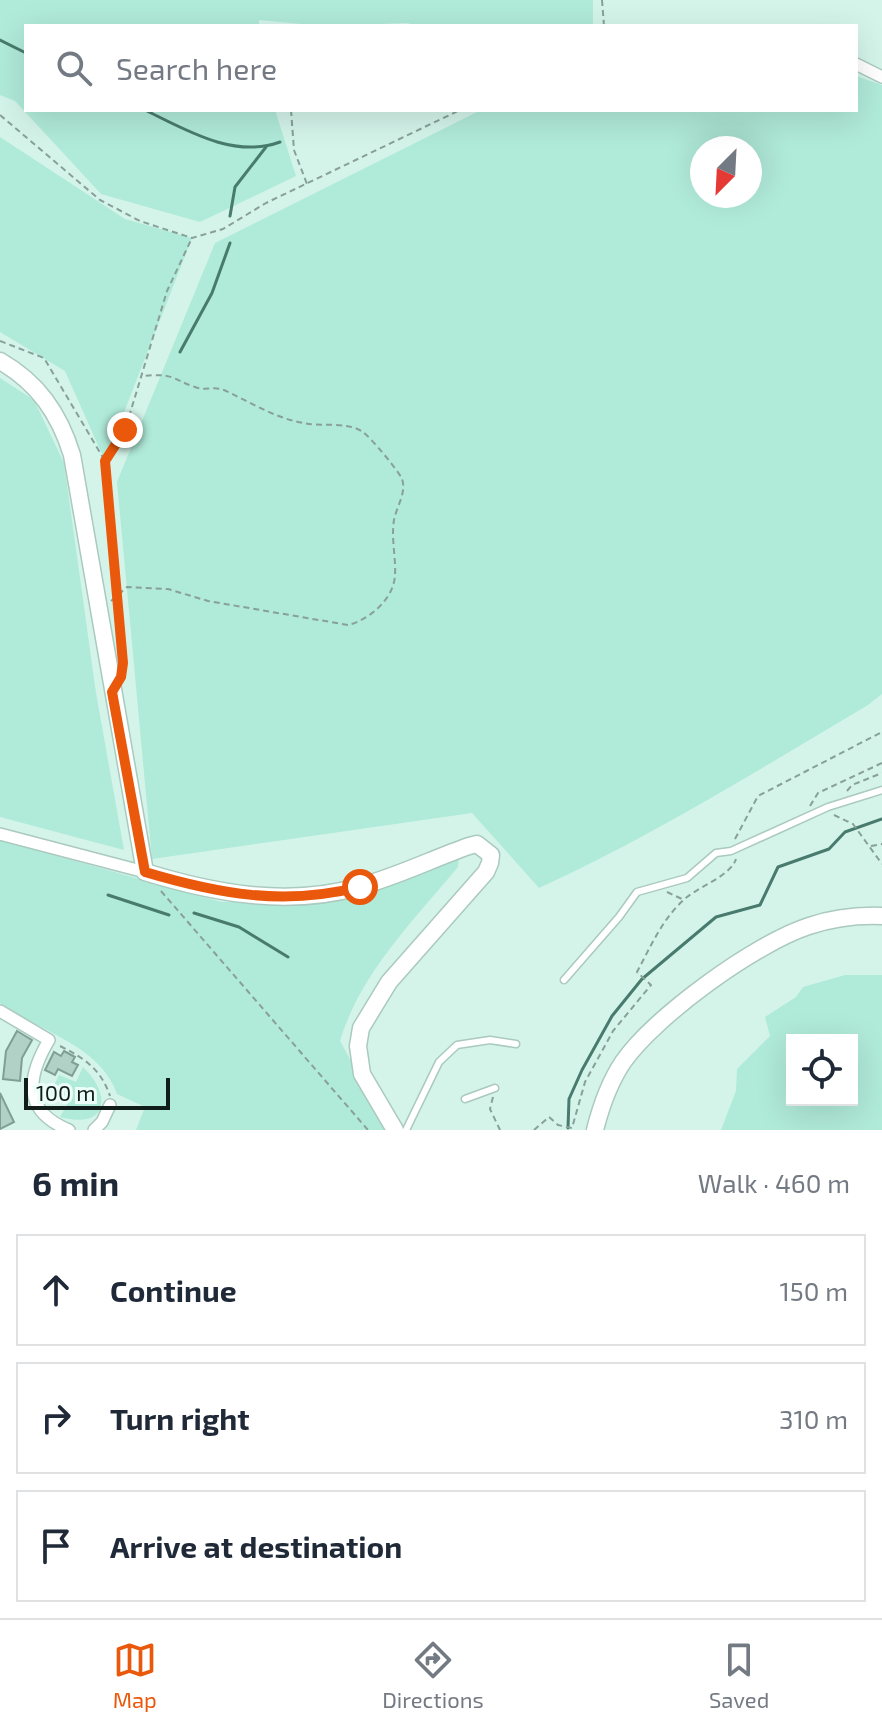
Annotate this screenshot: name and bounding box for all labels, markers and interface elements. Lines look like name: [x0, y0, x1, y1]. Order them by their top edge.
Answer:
search box: [24, 24, 858, 112]
icon: search: [52, 46, 96, 90]
text: Search here: [116, 50, 277, 86]
north arrow: [690, 136, 762, 208]
route end: [107, 412, 143, 448]
route start: [342, 869, 378, 905]
map controls: [786, 1034, 858, 1106]
button: locate: [786, 1034, 858, 1106]
scale bar: [24, 1074, 170, 1110]
text: 100 m: [36, 1079, 95, 1105]
text: 6 min: [32, 1162, 119, 1203]
text: Walk · 460 m: [698, 1167, 850, 1198]
icon: ahead: [34, 1268, 78, 1312]
text: Continue: [110, 1272, 237, 1308]
text: 150 m: [779, 1275, 848, 1306]
icon: right: [34, 1396, 78, 1440]
text: Turn right: [110, 1400, 250, 1436]
text: 310 m: [779, 1403, 848, 1434]
icon: arrive: [34, 1524, 78, 1568]
text: Arrive at destination: [110, 1528, 402, 1564]
tab: Map: [113, 1638, 157, 1712]
tab: Directions: [382, 1638, 484, 1712]
tab: Saved: [709, 1638, 769, 1712]

